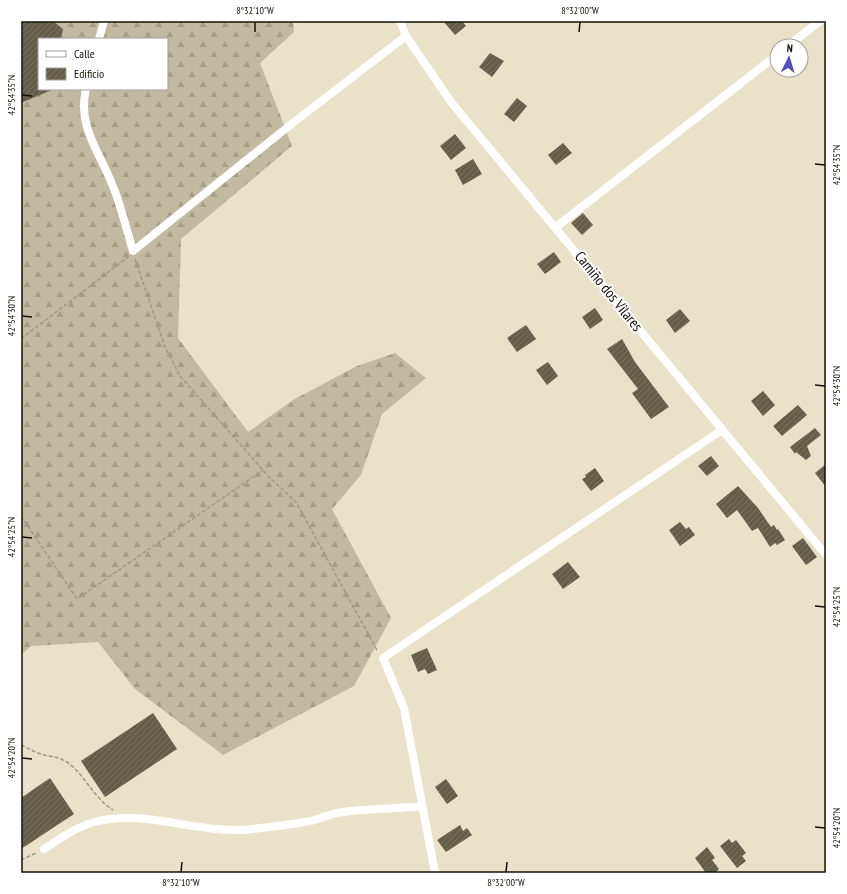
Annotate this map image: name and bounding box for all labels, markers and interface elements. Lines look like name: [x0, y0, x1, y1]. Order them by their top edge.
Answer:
text: 8°32'10"W: [236, 4, 274, 17]
text: 8°32'00"W: [561, 4, 599, 17]
legend: [38, 38, 168, 90]
north arrow: [769, 38, 809, 78]
text: N: [786, 41, 793, 55]
text: Calle: [74, 46, 95, 61]
text: Edificio: [74, 66, 104, 81]
text: 42°54'35"N: [5, 75, 18, 115]
text: 42°54'35"N: [830, 145, 843, 185]
street label: Camiño dos Vilares: [571, 247, 647, 335]
text: 42°54'30"N: [5, 296, 18, 336]
text: 42°54'30"N: [830, 366, 843, 406]
text: 42°54'25"N: [5, 517, 18, 557]
text: 42°54'25"N: [830, 587, 843, 627]
text: 42°54'20"N: [5, 738, 18, 778]
text: 42°54'20"N: [830, 808, 843, 848]
text: 8°32'10"W: [162, 876, 200, 889]
text: 8°32'00"W: [487, 876, 525, 889]

